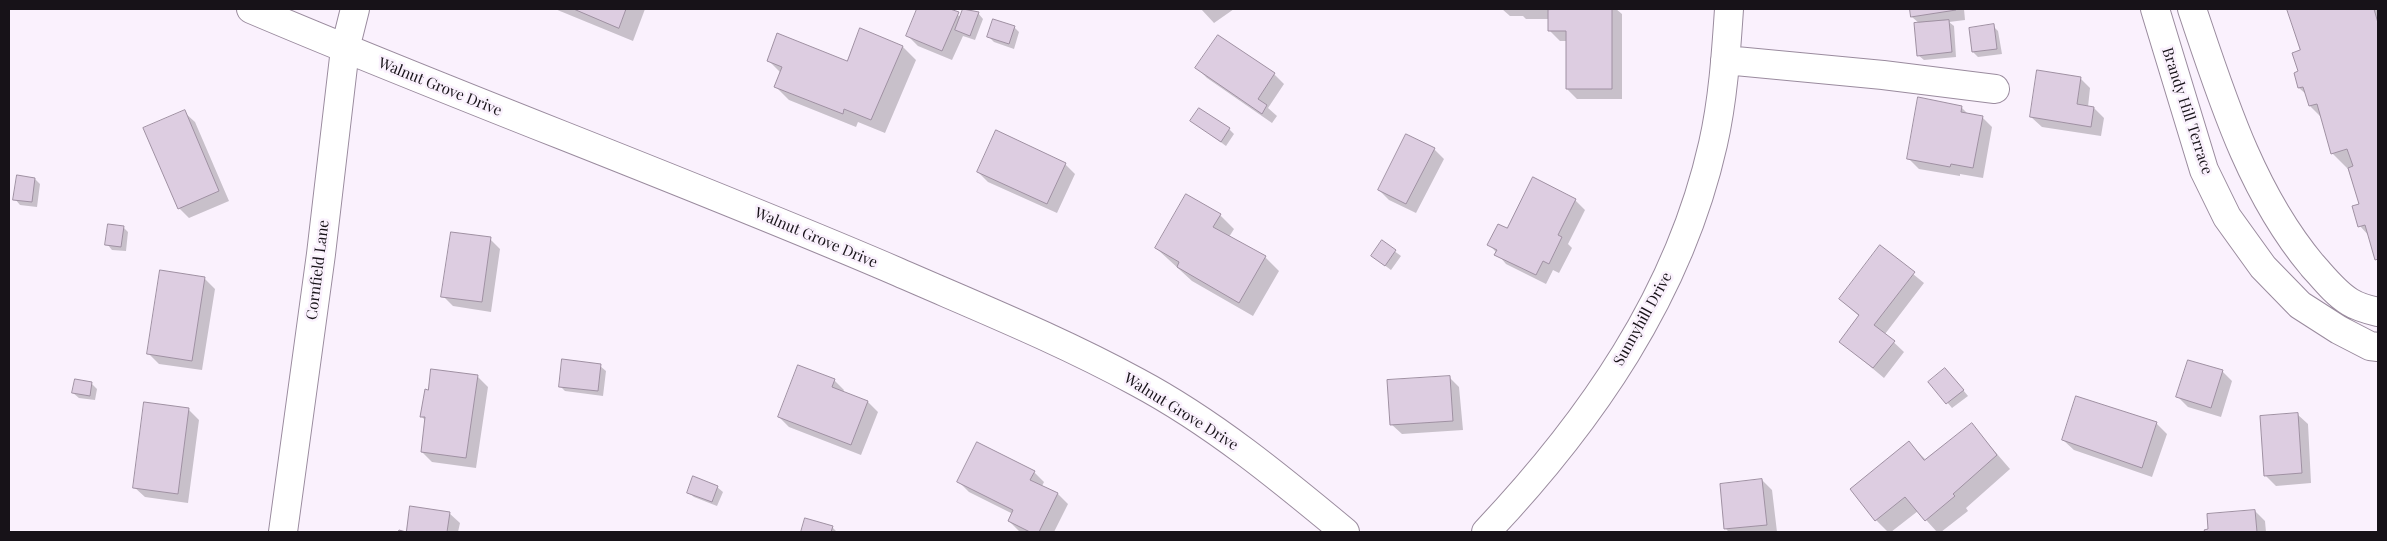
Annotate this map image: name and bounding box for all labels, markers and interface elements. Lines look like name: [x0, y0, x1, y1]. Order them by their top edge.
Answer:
street label: Brandy Hill Terrace: [2158, 45, 2216, 177]
street label: Walnut Grove Drive: [376, 54, 504, 120]
street label: Walnut Grove Drive: [752, 204, 880, 272]
street label: Cornfield Lane: [303, 219, 333, 321]
street label: Sunnyhill Drive: [1610, 269, 1676, 369]
street label: Walnut Grove Drive: [1120, 370, 1242, 454]

